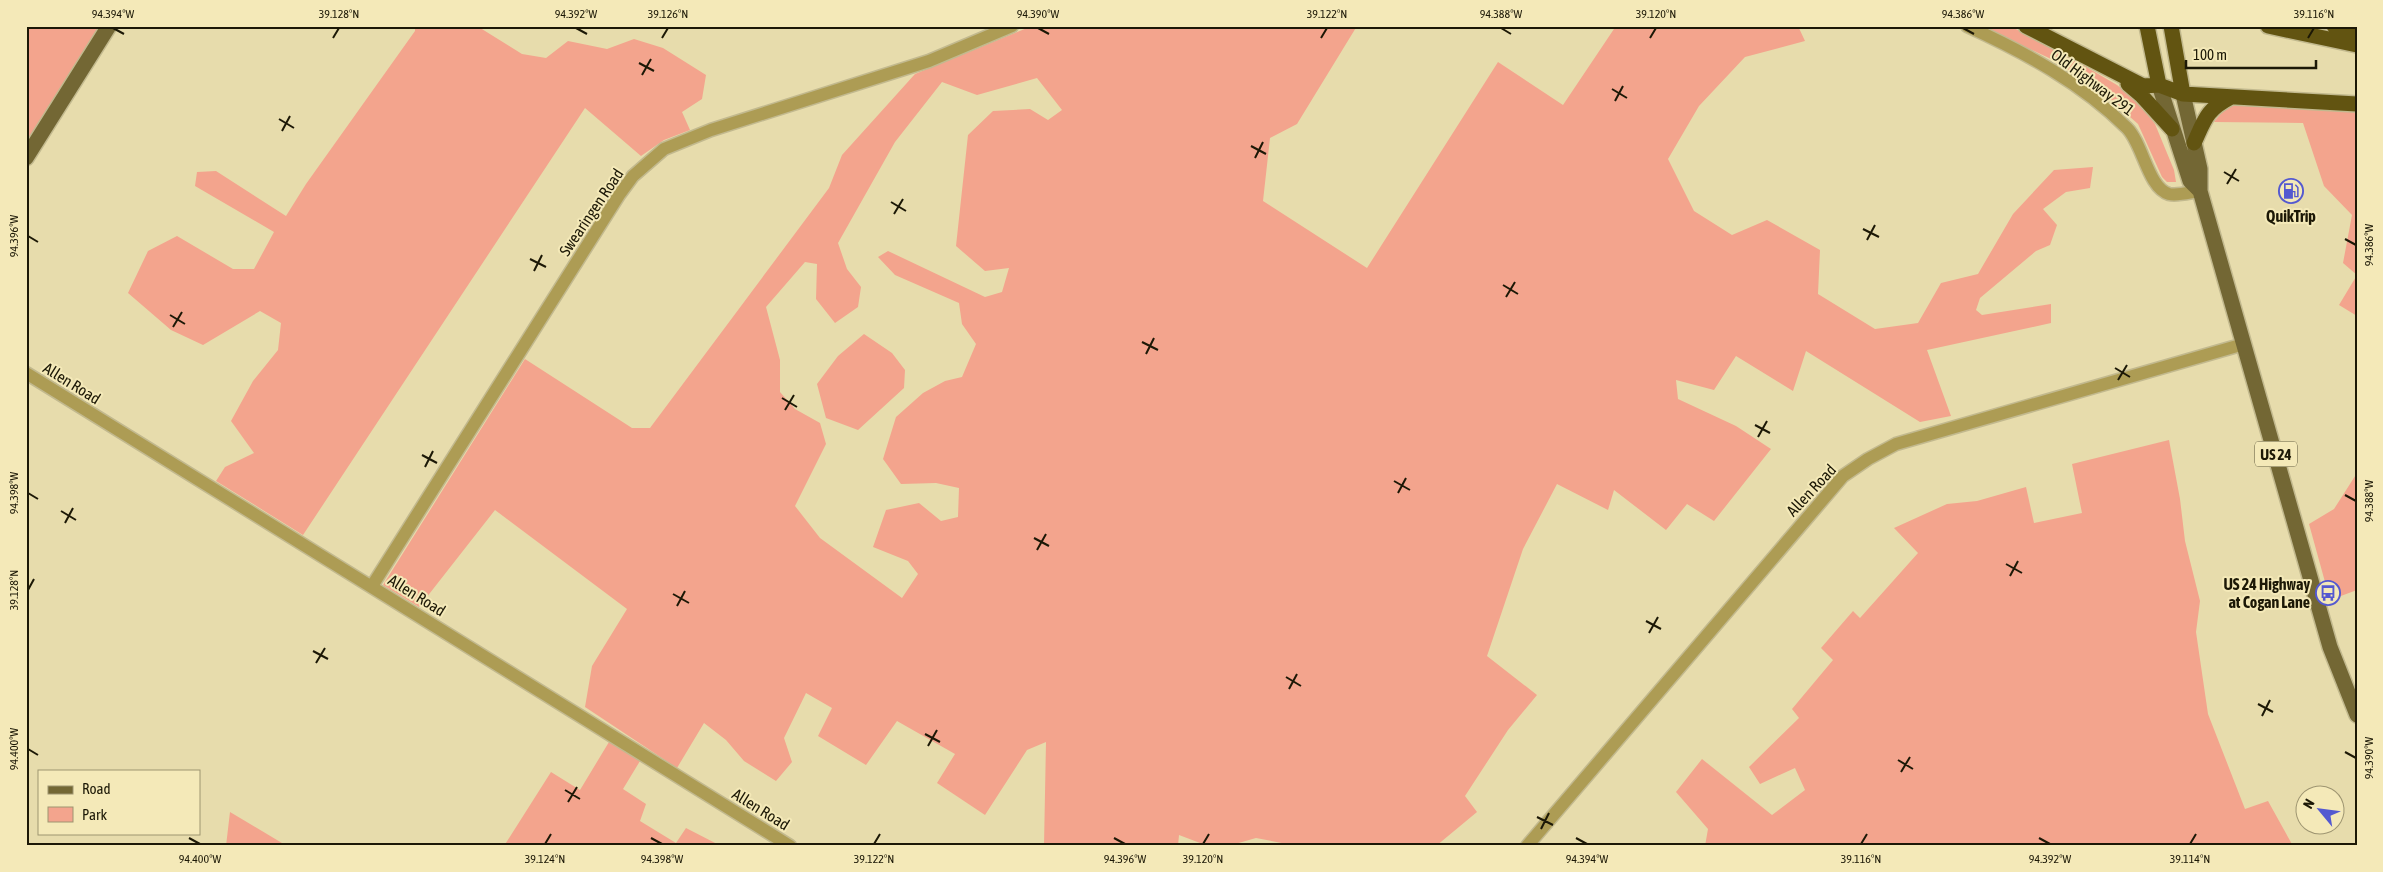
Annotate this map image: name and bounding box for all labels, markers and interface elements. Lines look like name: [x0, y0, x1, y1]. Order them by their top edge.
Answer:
text: 94.394°W: [92, 7, 134, 21]
text: 39.128°N: [319, 7, 359, 21]
text: 94.392°W: [555, 7, 597, 21]
text: 39.126°N: [648, 7, 688, 21]
text: 94.390°W: [1017, 7, 1059, 21]
text: 39.122°N: [1307, 7, 1347, 21]
text: 94.388°W: [1480, 7, 1522, 21]
text: 39.120°N: [1636, 7, 1676, 21]
text: 94.386°W: [1942, 7, 1984, 21]
text: 39.116°N: [2294, 7, 2334, 21]
scale bar: [2186, 38, 2316, 70]
street label: Old Highway 291: [2047, 45, 2138, 120]
text: 100 m: [2193, 46, 2227, 63]
street label: Swearingen Road: [555, 165, 628, 260]
fuel station icon: QuikTrip: [2278, 178, 2304, 204]
place label: QuikTrip: [2266, 207, 2316, 225]
text: 94.396°W: [7, 215, 21, 257]
text: 94.386°W: [2362, 224, 2376, 266]
street label: Allen Road: [40, 358, 104, 408]
road number: US 24: [2255, 442, 2297, 466]
street label: Allen Road: [1783, 460, 1839, 520]
text: 94.398°W: [7, 472, 21, 514]
text: 94.388°W: [2362, 480, 2376, 522]
text: 39.128°N: [7, 570, 21, 610]
street label: Allen Road: [385, 570, 449, 620]
place label: US 24 Highway at Cogan Lane: [2223, 575, 2310, 611]
bus stop icon: US 24 Highway at Cogan Lane: [2315, 580, 2341, 606]
text: 94.400°W: [7, 728, 21, 770]
text: 94.390°W: [2362, 737, 2376, 779]
legend: [38, 770, 200, 834]
text: Road: [82, 780, 111, 797]
street label: Allen Road: [729, 784, 793, 834]
north arrow: [2296, 784, 2346, 834]
text: N: [2300, 796, 2318, 811]
text: Park: [82, 806, 107, 823]
text: 94.400°W: [179, 852, 221, 866]
text: 39.124°N: [525, 852, 565, 866]
text: 94.398°W: [641, 852, 683, 866]
text: 39.122°N: [854, 852, 894, 866]
text: 94.396°W: [1104, 852, 1146, 866]
text: 39.120°N: [1183, 852, 1223, 866]
text: 94.394°W: [1566, 852, 1608, 866]
text: 39.116°N: [1841, 852, 1881, 866]
text: 94.392°W: [2029, 852, 2071, 866]
text: 39.114°N: [2170, 852, 2210, 866]

